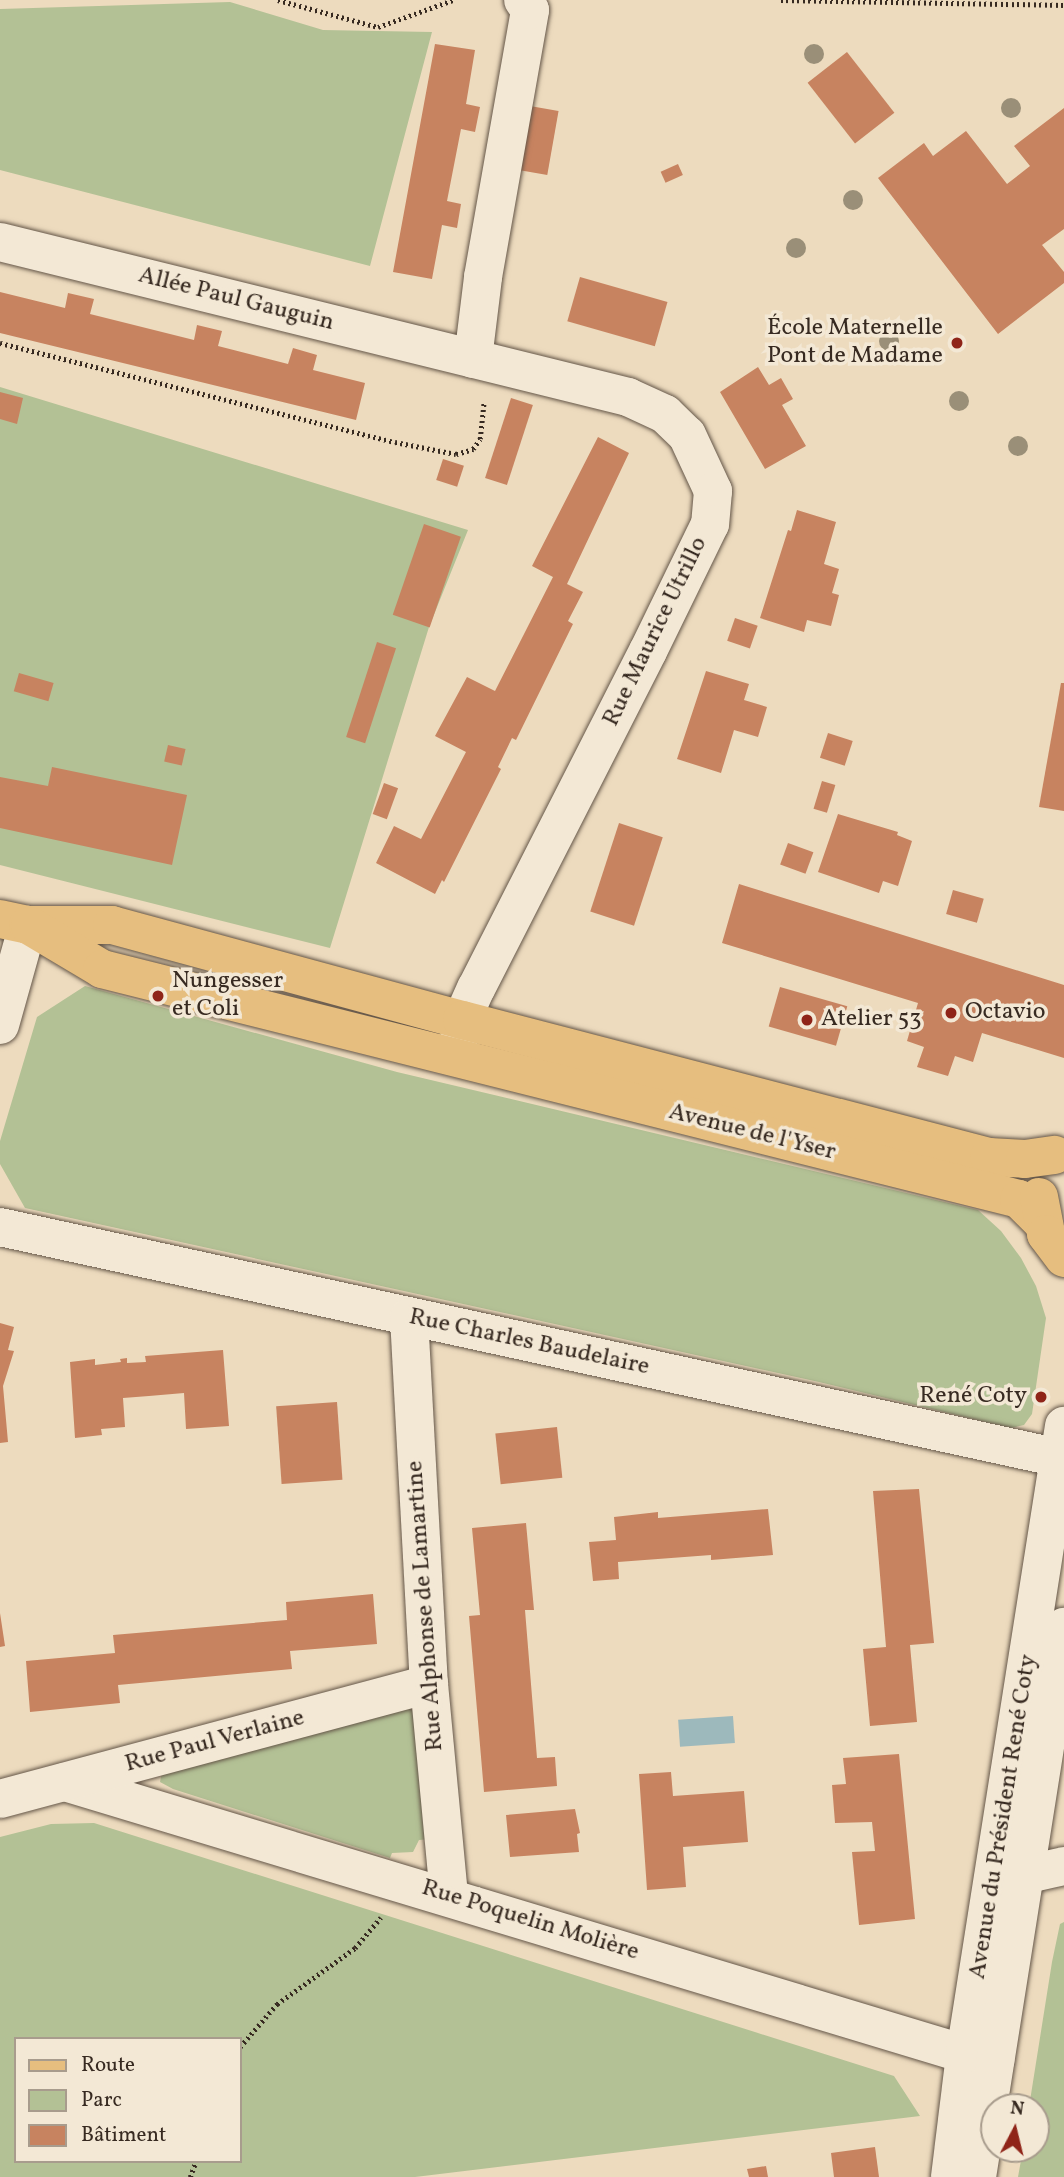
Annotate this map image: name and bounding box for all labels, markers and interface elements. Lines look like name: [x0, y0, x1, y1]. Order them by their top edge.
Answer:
street label: Allée Paul Gauguin: [135, 262, 337, 338]
place label: École Maternelle Pont de Madame: [767, 315, 943, 371]
marker: École Maternelle Pont de Madame: [949, 335, 965, 351]
street label: Rue Maurice Utrillo: [598, 533, 714, 731]
place label: Nungesser et Coli: [172, 968, 283, 1024]
marker: Nungesser et Coli: [150, 988, 166, 1004]
place label: Octavio: [965, 999, 1046, 1027]
marker: Octavio: [943, 1005, 959, 1021]
place label: Atelier 53: [821, 1006, 922, 1034]
marker: Atelier 53: [799, 1012, 815, 1028]
street label: Avenue de l'Yser: [666, 1098, 838, 1168]
street label: Rue Charles Baudelaire: [406, 1303, 652, 1383]
place label: René Coty: [919, 1383, 1027, 1411]
marker: René Coty: [1033, 1389, 1049, 1405]
street label: Rue Alphonse de Lamartine: [401, 1460, 451, 1752]
street label: Avenue du Président René Coty: [964, 1653, 1044, 1981]
street label: Rue Paul Verlaine: [122, 1704, 308, 1780]
street label: Rue Poquelin Molière: [418, 1874, 642, 1968]
legend: [14, 2037, 242, 2163]
text: Route: [81, 2051, 135, 2080]
text: Parc: [81, 2086, 122, 2115]
north arrow: [980, 2093, 1050, 2163]
text: N: [1009, 2095, 1026, 2123]
text: Bâtiment: [81, 2121, 166, 2150]

